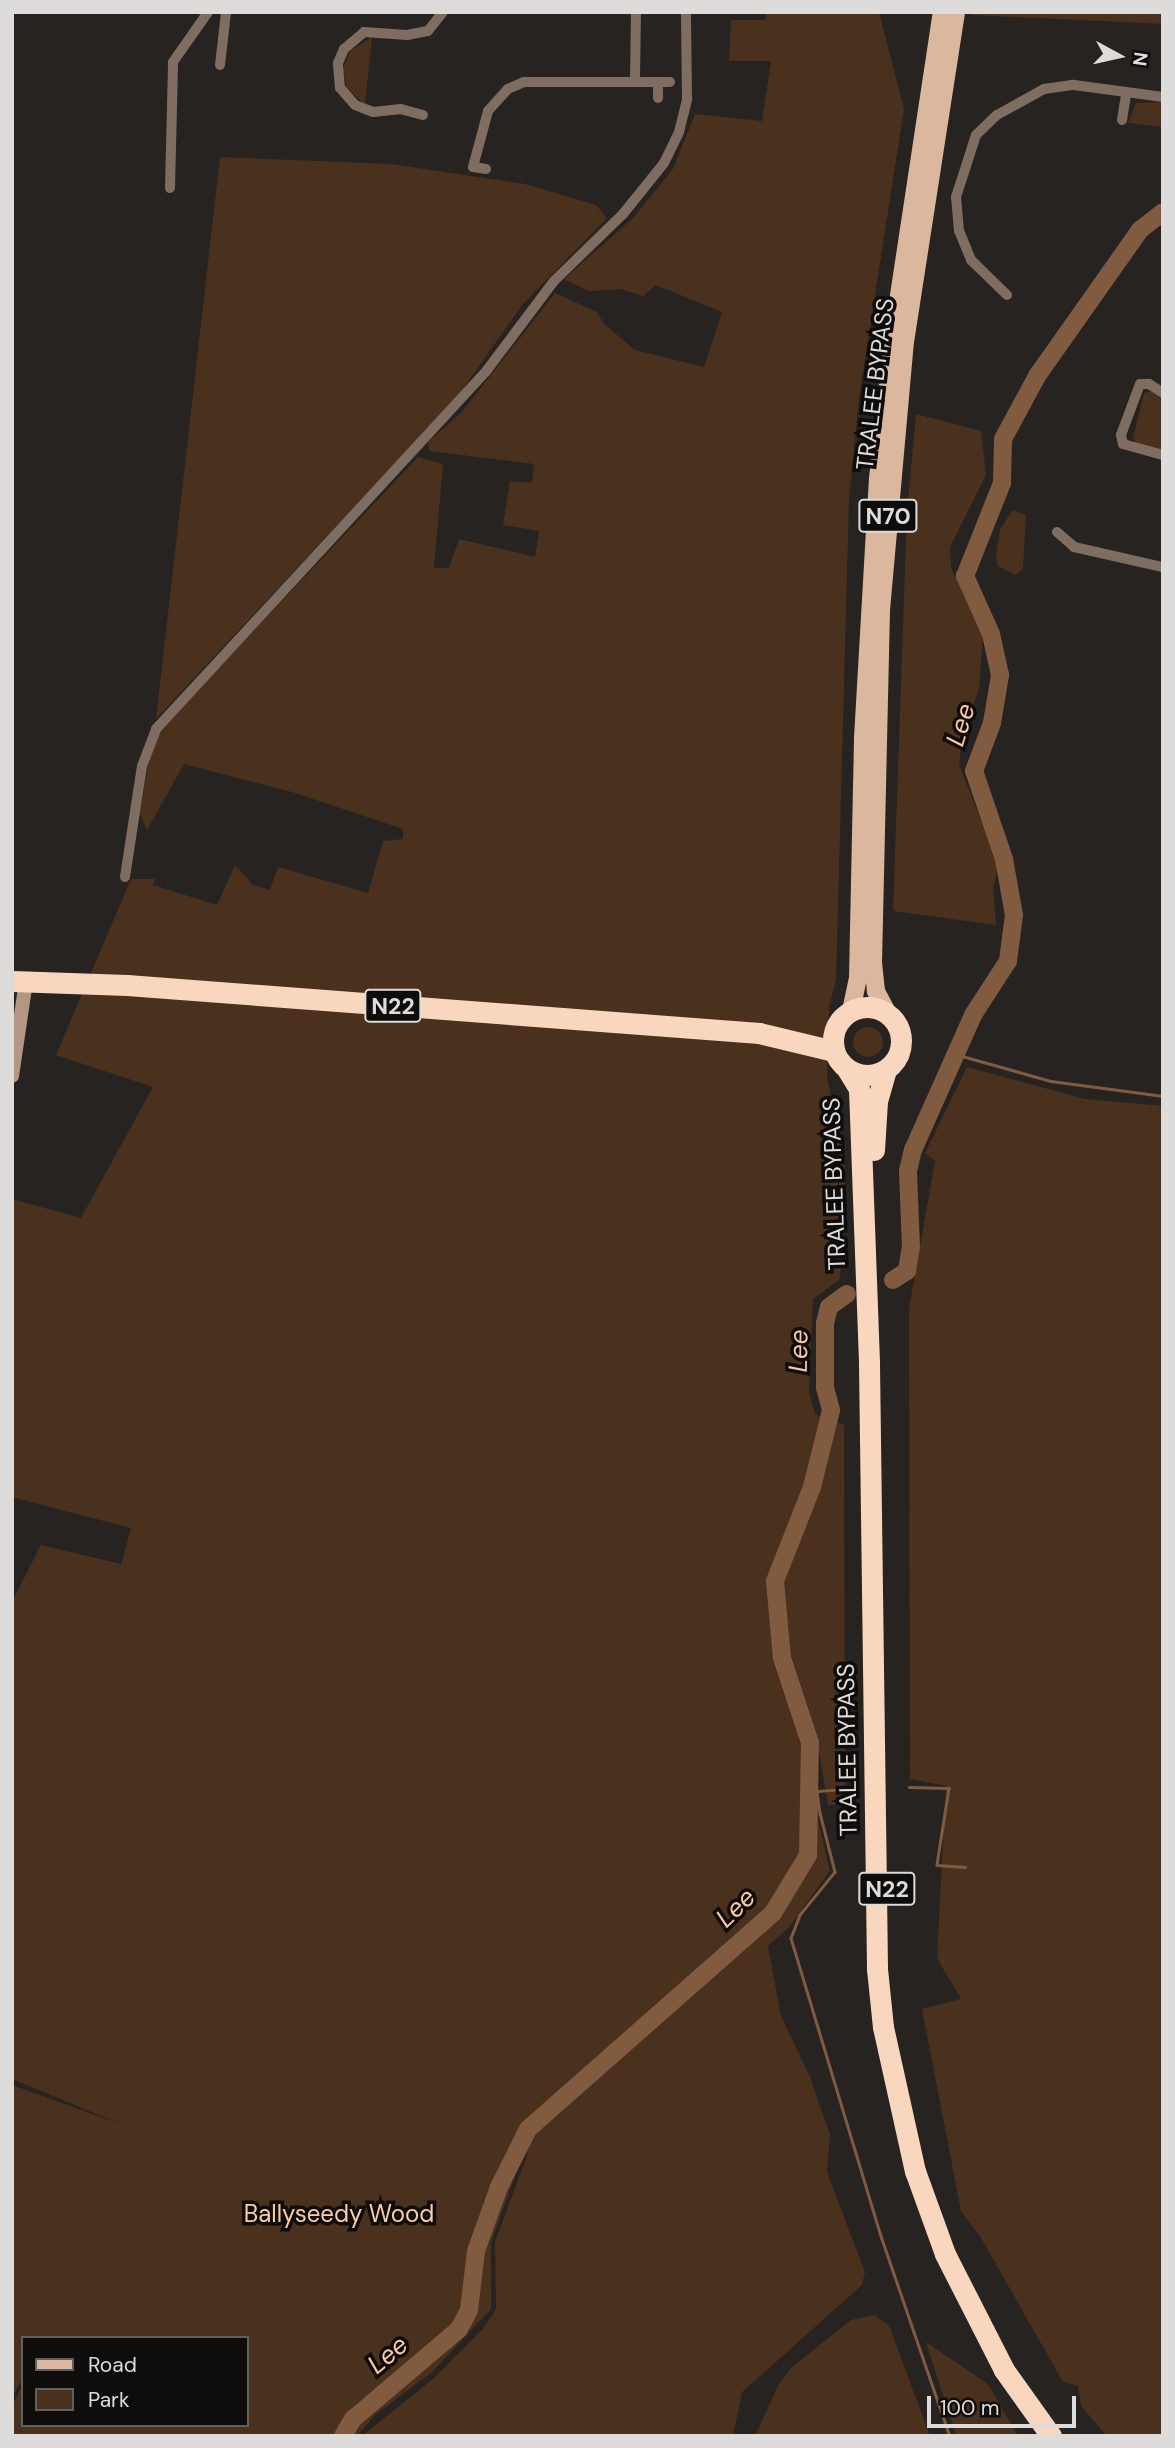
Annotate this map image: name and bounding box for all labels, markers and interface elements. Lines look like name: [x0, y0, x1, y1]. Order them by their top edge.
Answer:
north arrow: [1084, 21, 1154, 91]
text: N: [1127, 50, 1154, 68]
street label: TRALEE BYPASS: [850, 296, 900, 472]
road number: N70: [858, 496, 918, 536]
water label: Lee: [940, 700, 982, 750]
road number: N22: [363, 987, 423, 1026]
street label: TRALEE BYPASS: [817, 1097, 851, 1271]
water label: Lee: [783, 1329, 815, 1373]
street label: TRALEE BYPASS: [831, 1663, 863, 1837]
road number: N22: [857, 1870, 917, 1908]
water label: Lee: [710, 1882, 762, 1934]
park label: Ballyseedy Wood: [244, 2200, 434, 2228]
water label: Lee: [362, 2329, 414, 2381]
legend: [21, 2336, 248, 2427]
text: Road: [88, 2351, 137, 2379]
scale bar: [930, 2382, 1079, 2426]
text: Park: [88, 2386, 129, 2414]
text: 100 m: [940, 2394, 1000, 2422]

